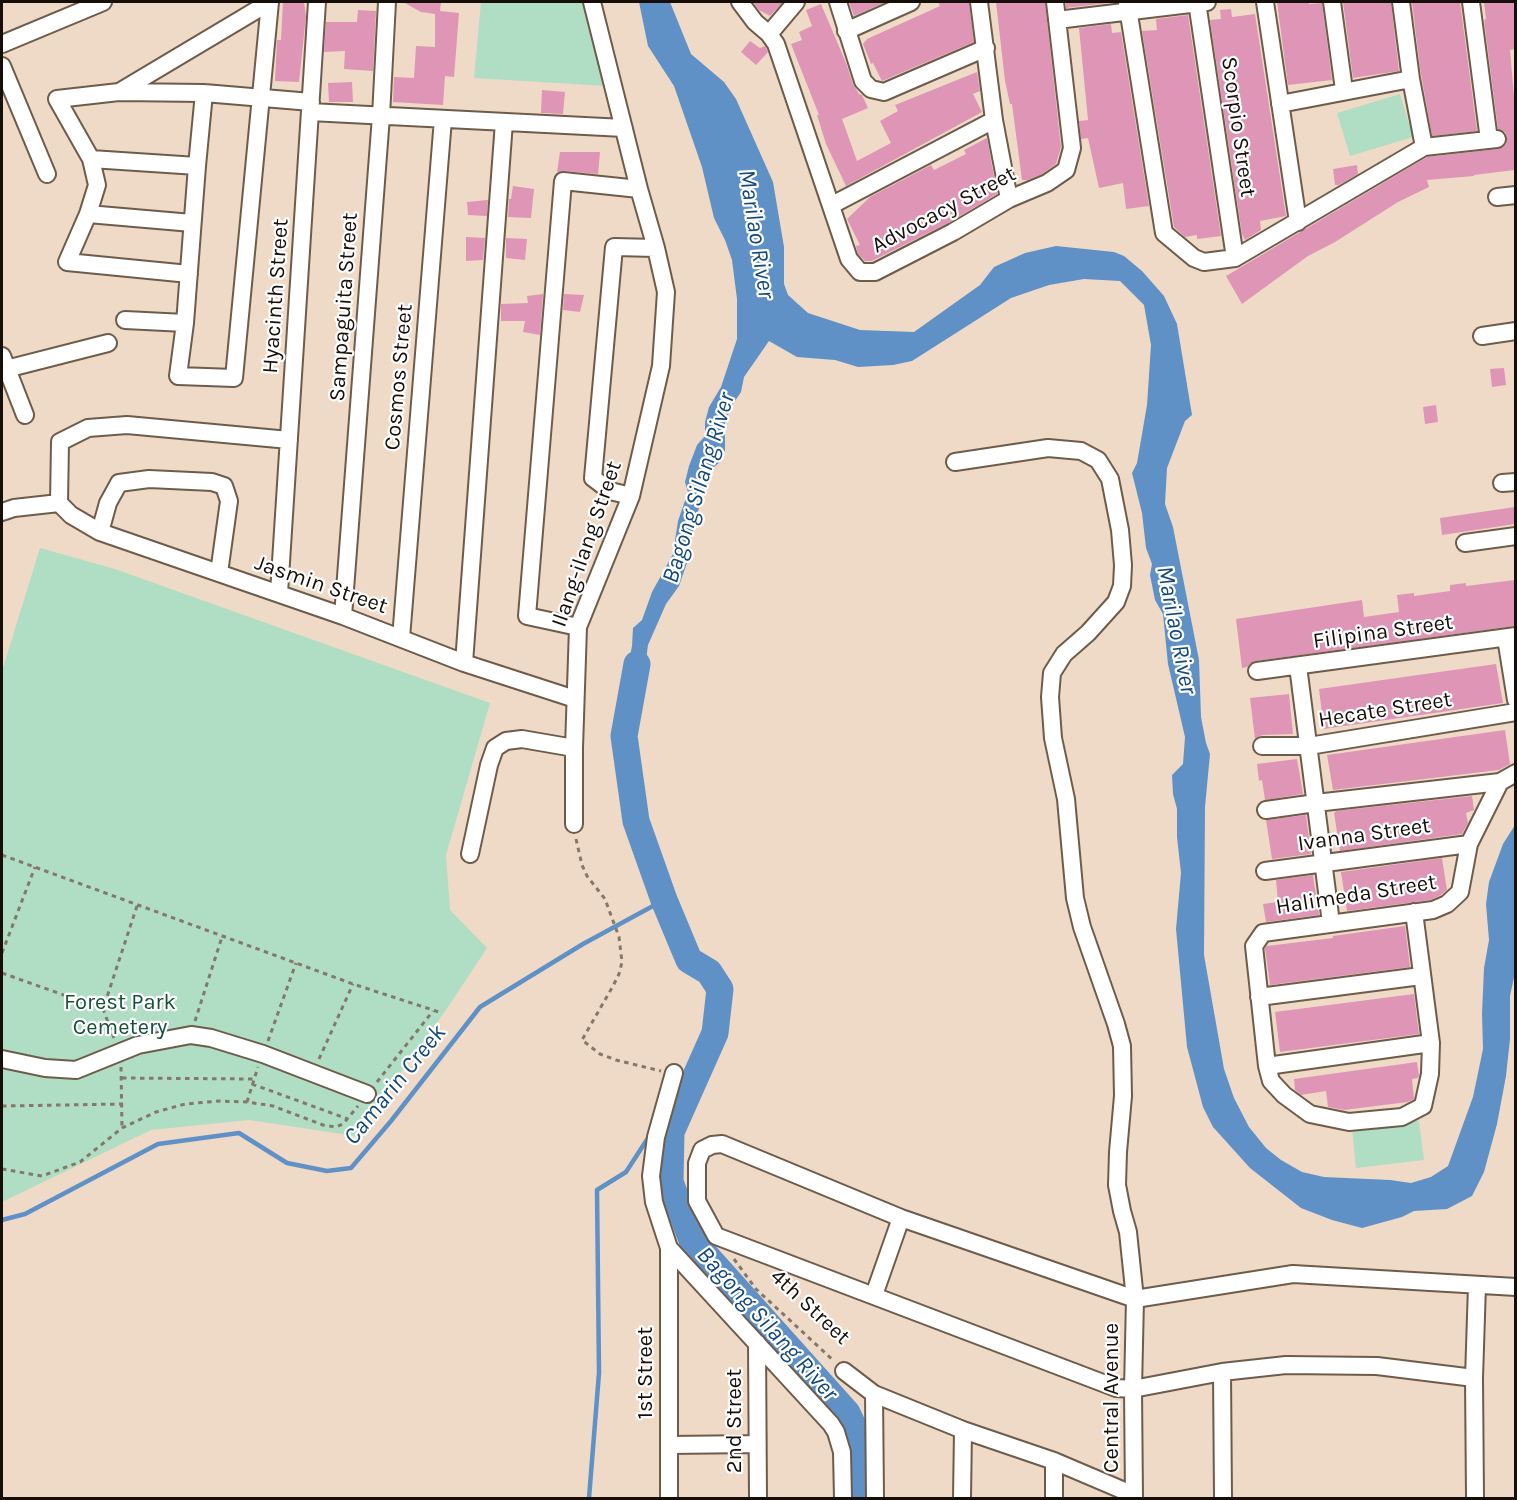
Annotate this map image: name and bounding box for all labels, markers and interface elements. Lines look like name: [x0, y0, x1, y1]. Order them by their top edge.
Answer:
street label: Scorpio Street: [1215, 55, 1261, 199]
street label: Advocacy Street: [867, 161, 1021, 259]
water label: Marilao River: [732, 168, 780, 300]
street label: Sampaguita Street: [324, 212, 364, 402]
street label: Hyacinth Street: [257, 218, 295, 374]
street label: Cosmos Street: [379, 303, 419, 451]
water label: Bagong Silang River: [656, 389, 742, 587]
street label: Ilang-ilang Street: [546, 457, 628, 631]
street label: Jasmin Street: [251, 550, 391, 620]
water label: Marilao River: [1149, 563, 1203, 697]
street label: Filipina Street: [1311, 609, 1455, 655]
street label: Hecate Street: [1316, 686, 1454, 734]
street label: Ivanna Street: [1296, 813, 1432, 857]
street label: Halimeda Street: [1274, 869, 1438, 921]
park label: Forest Park Cemetery: [64, 990, 176, 1042]
water label: Camarin Creek: [338, 1019, 452, 1151]
water label: Bagong Silang River: [690, 1241, 844, 1407]
street label: 4th Street: [765, 1263, 855, 1351]
street label: Central Avenue: [1099, 1323, 1125, 1473]
street label: 1st Street: [633, 1327, 659, 1419]
street label: 2nd Street: [722, 1369, 748, 1473]

